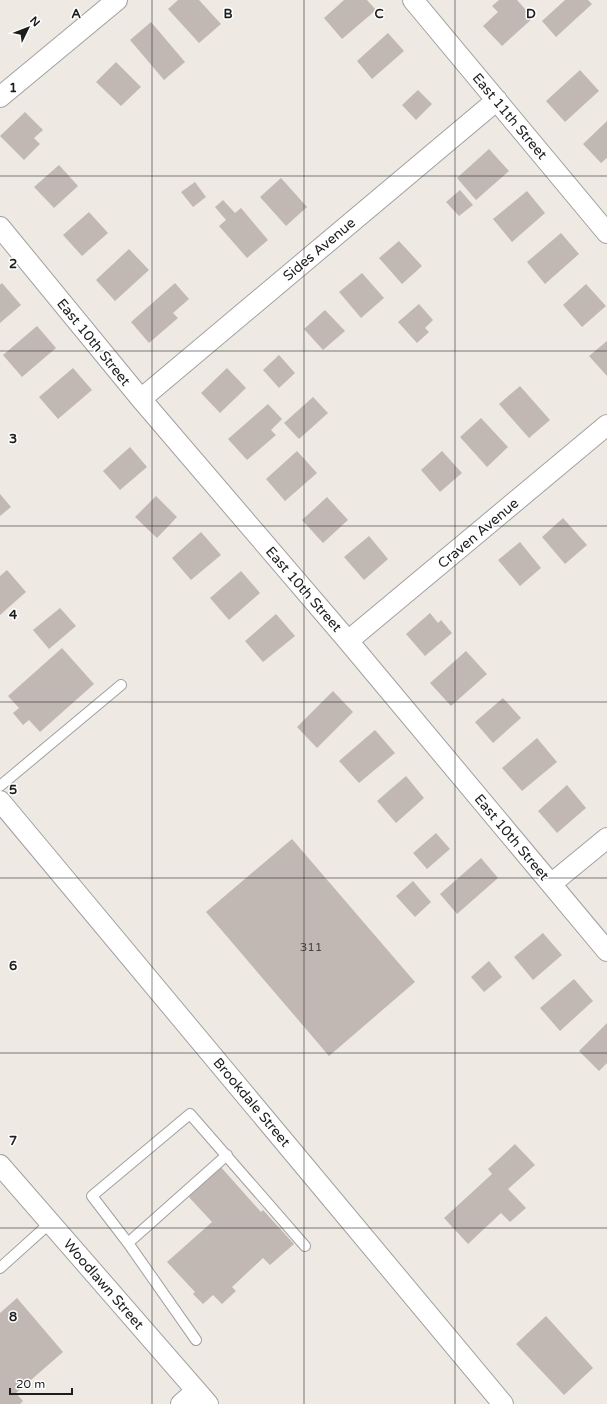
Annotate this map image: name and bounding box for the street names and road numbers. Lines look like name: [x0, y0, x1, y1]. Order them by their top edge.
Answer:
street label: East 11th Street: [469, 70, 551, 163]
street label: Sides Avenue: [280, 214, 359, 285]
street label: East 10th Street: [53, 295, 134, 390]
street label: Craven Avenue: [434, 495, 522, 572]
street label: East 10th Street: [262, 543, 346, 636]
street label: East 10th Street: [471, 791, 553, 884]
street label: Brookdale Street: [209, 1054, 294, 1151]
street label: Woodlawn Street: [60, 1236, 148, 1333]

